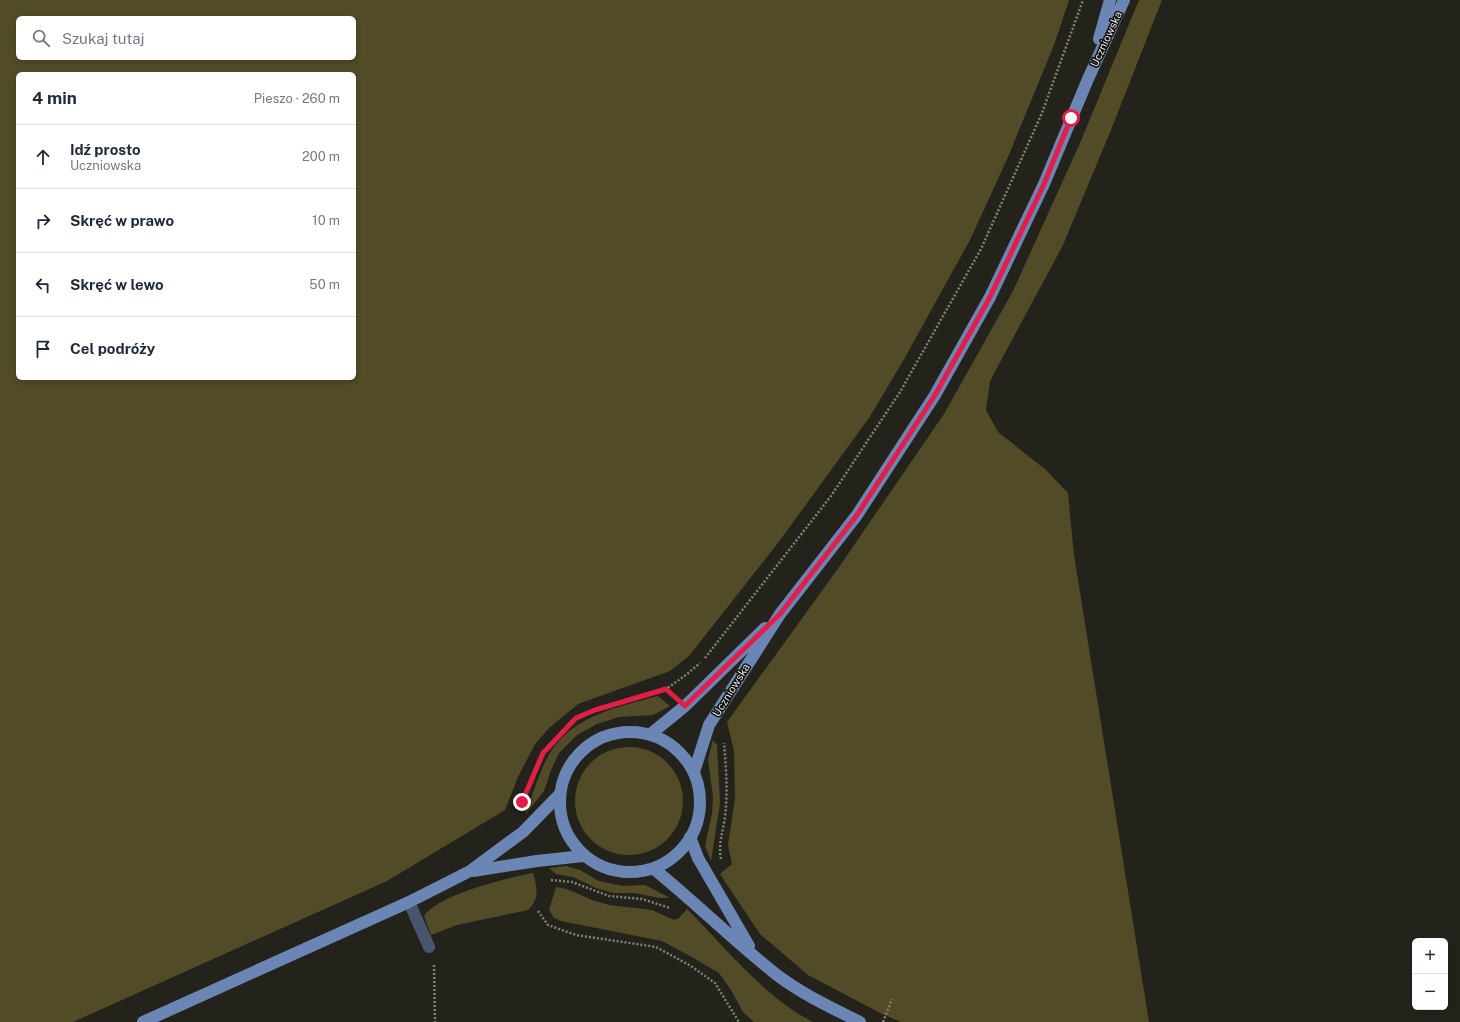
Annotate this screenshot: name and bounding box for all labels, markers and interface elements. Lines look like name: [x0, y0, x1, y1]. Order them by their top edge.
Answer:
street label: Uczniowska: [1088, 9, 1124, 69]
search box: [16, 16, 356, 60]
icon: search: [30, 27, 52, 49]
text: Szukaj tutaj: [62, 30, 145, 47]
text: 4 min: [32, 88, 77, 108]
text: Pieszo · 260 m: [254, 91, 340, 106]
route start: [1062, 109, 1080, 127]
text: Idź prosto: [70, 141, 141, 158]
icon: ahead: [32, 146, 54, 168]
text: 200 m: [302, 149, 340, 164]
text: Uczniowska: [70, 158, 141, 173]
icon: right: [32, 210, 54, 232]
text: Skręć w prawo: [70, 212, 174, 229]
text: 10 m: [312, 213, 340, 228]
icon: left: [32, 274, 54, 296]
text: Skręć w lewo: [70, 276, 164, 293]
text: 50 m: [309, 277, 340, 292]
icon: arrive: [32, 338, 54, 360]
text: Cel podróży: [70, 340, 155, 357]
street label: Uczniowska: [710, 661, 752, 719]
route end: [513, 793, 531, 811]
map controls: [1412, 938, 1448, 1010]
button: +: [1412, 938, 1448, 974]
button: −: [1412, 974, 1448, 1010]

